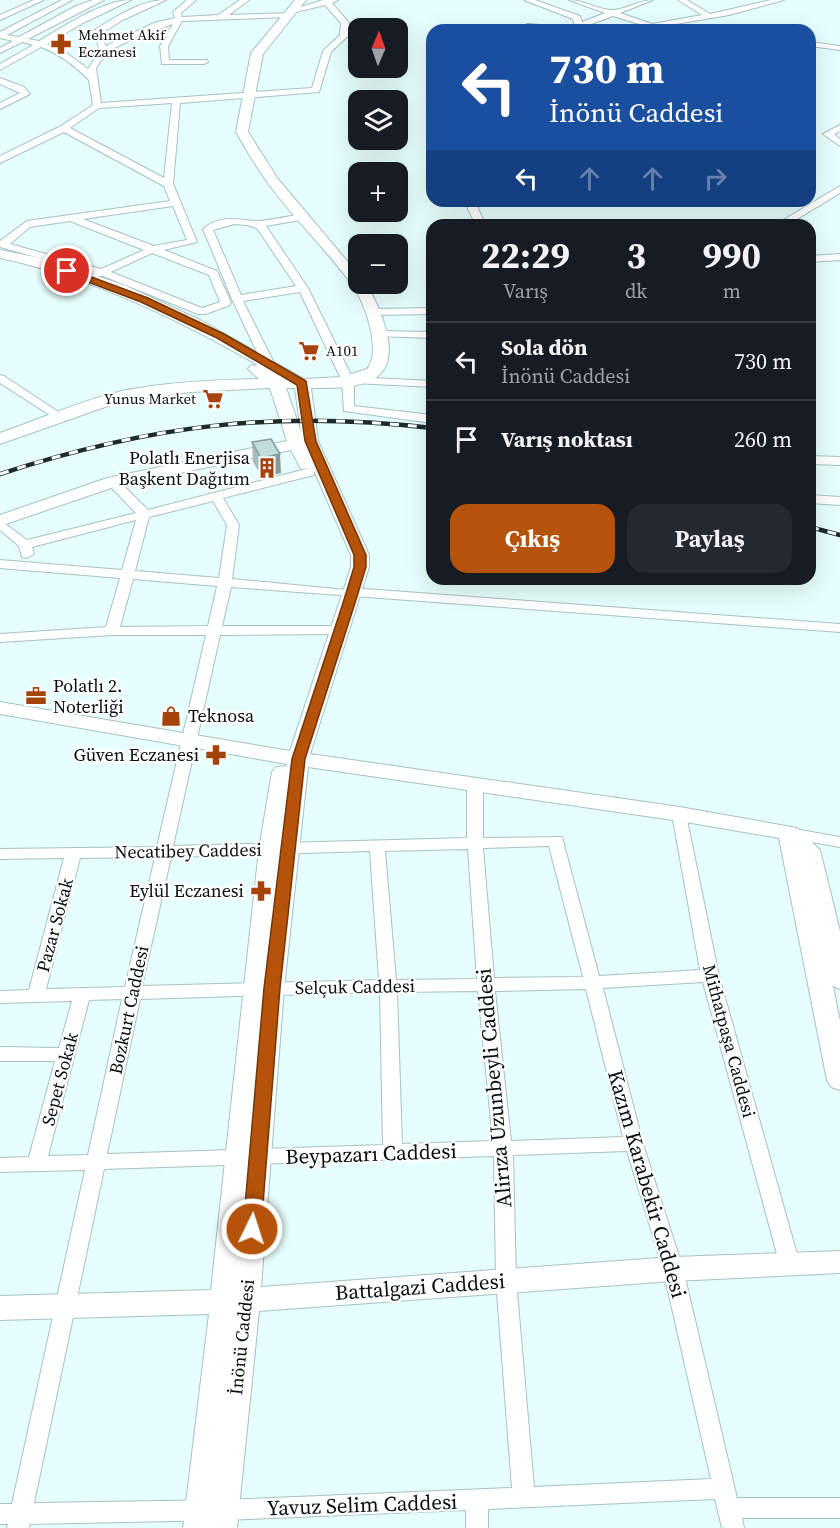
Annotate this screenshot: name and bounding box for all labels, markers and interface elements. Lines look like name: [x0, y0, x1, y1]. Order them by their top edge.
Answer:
north arrow: [348, 18, 408, 78]
map controls: [348, 18, 408, 294]
place label: Mehmet Akif Eczanesi: [78, 24, 167, 62]
pharmacy icon: Mehmet Akif Eczanesi: [49, 32, 73, 56]
text: 730 m: [549, 39, 664, 97]
icon: left: [450, 48, 528, 126]
button: layers: [348, 90, 408, 150]
text: İnönü Caddesi: [549, 94, 723, 131]
button: +: [348, 162, 408, 222]
icon: left: [510, 162, 543, 195]
icon: ahead: [573, 162, 606, 195]
icon: ahead: [636, 162, 669, 195]
icon: right: [699, 162, 732, 195]
text: 22:29: [481, 231, 570, 280]
text: 3: [626, 231, 646, 280]
text: 990: [702, 231, 761, 280]
button: −: [348, 234, 408, 294]
pin: [41, 245, 92, 296]
icon: arrive: [50, 254, 83, 287]
text: Varış: [503, 277, 548, 305]
text: dk: [625, 277, 647, 305]
text: m: [723, 277, 741, 305]
text: Sola dön: [501, 332, 588, 362]
supermarket icon: A101: [297, 339, 321, 363]
place label: A101: [326, 340, 358, 361]
icon: left: [450, 345, 483, 378]
text: 730 m: [734, 346, 792, 376]
text: İnönü Caddesi: [501, 362, 630, 390]
supermarket icon: Yunus Market: [201, 387, 225, 411]
place label: Yunus Market: [104, 388, 196, 409]
icon: arrive: [450, 423, 483, 456]
text: Varış noktası: [501, 424, 633, 454]
text: 260 m: [734, 424, 792, 454]
place label: Polatlı Enerjisa Başkent Dağıtım: [118, 445, 251, 491]
building icon: Polatlı Enerjisa Başkent Dağıtım: [255, 456, 279, 480]
button: Çıkış: [450, 504, 615, 573]
button: Paylaş: [627, 504, 792, 573]
place label: Polatlı 2. Noterliği: [53, 673, 124, 719]
office icon: Polatlı 2. Noterliği: [24, 684, 48, 708]
place label: Teknosa: [188, 703, 255, 728]
shop icon: Teknosa: [159, 704, 183, 728]
place label: Güven Eczanesi: [73, 742, 199, 767]
pharmacy icon: Güven Eczanesi: [204, 743, 228, 767]
street label: Necatibey Caddesi: [114, 837, 262, 864]
street label: Pazar Sokak: [30, 875, 79, 975]
place label: Eylül Eczanesi: [129, 878, 244, 903]
pharmacy icon: Eylül Eczanesi: [249, 879, 273, 903]
street label: Bozkurt Caddesi: [103, 943, 154, 1077]
street label: Mithatpaşa Caddesi: [697, 962, 762, 1120]
street label: Alirıza Uzunbeyli Caddesi: [469, 967, 518, 1209]
street label: Selçuk Caddesi: [295, 973, 415, 1000]
street label: Sepet Sokak: [35, 1029, 84, 1128]
street label: Kazım Karabekir Caddesi: [601, 1067, 694, 1301]
street label: Beypazarı Caddesi: [285, 1136, 457, 1171]
position arrow: [220, 1197, 284, 1261]
street label: Battalgazi Caddesi: [334, 1266, 506, 1307]
street label: İnönü Caddesi: [223, 1278, 260, 1396]
street label: Yavuz Selim Caddesi: [266, 1487, 458, 1522]

